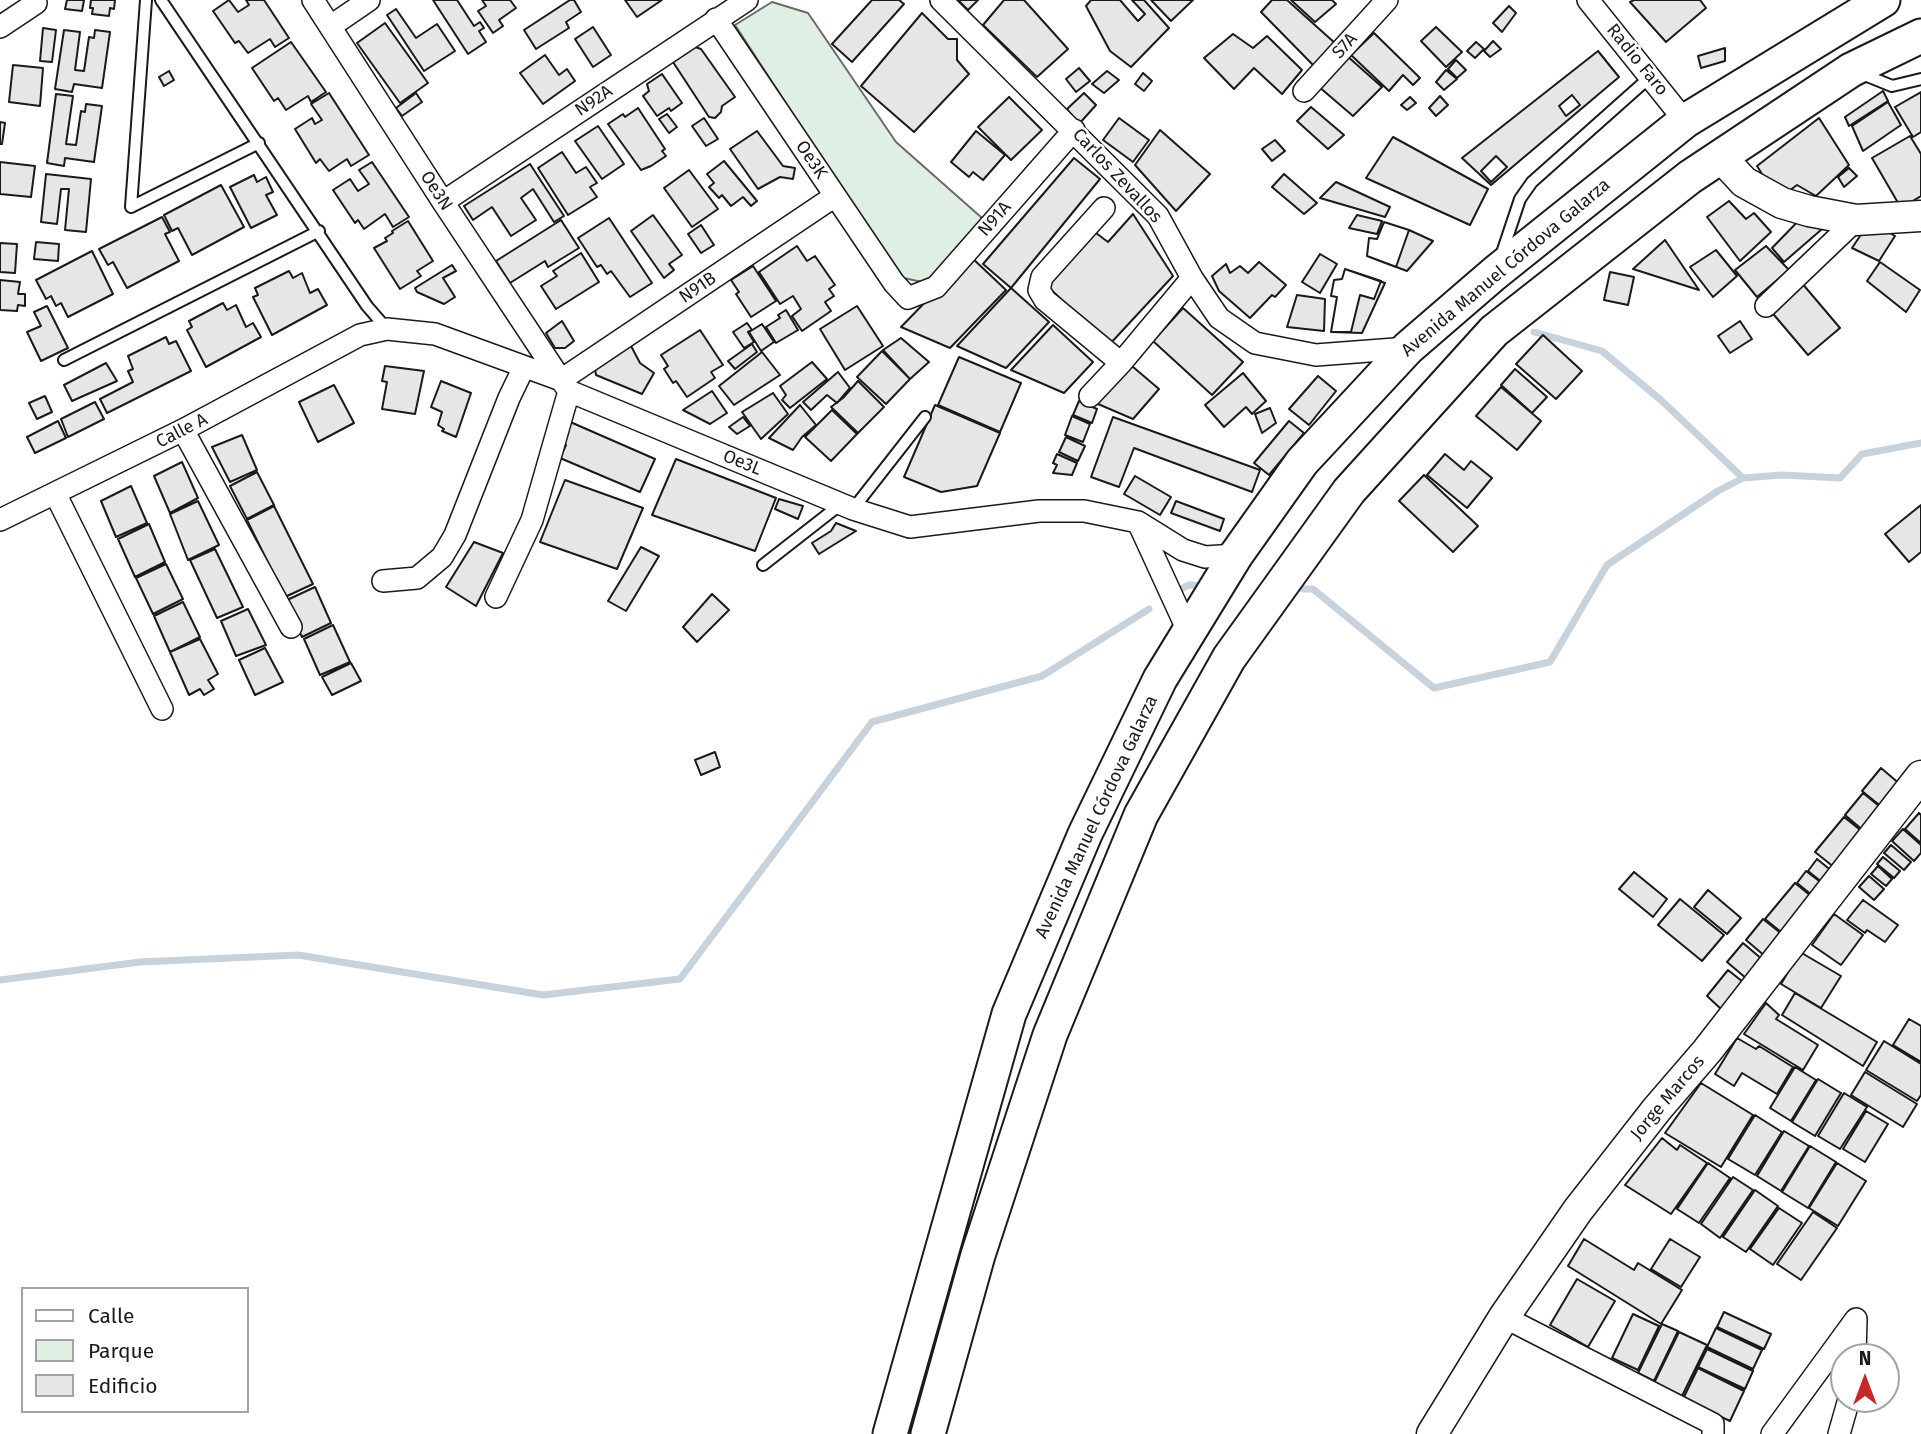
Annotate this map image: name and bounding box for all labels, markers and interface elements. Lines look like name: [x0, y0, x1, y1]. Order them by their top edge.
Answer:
street label: Radio Faro: [1602, 20, 1672, 100]
street label: S7A: [1328, 29, 1362, 63]
street label: N92A: [571, 81, 617, 121]
street label: Carlos Zevallos: [1068, 124, 1166, 228]
street label: Oe3K: [790, 137, 832, 183]
street label: Oe3N: [415, 167, 457, 215]
street label: Avenida Manuel Córdova Galarza: [1397, 174, 1615, 362]
street label: N91A: [974, 197, 1016, 241]
street label: N91B: [675, 268, 721, 308]
street label: Calle A: [153, 409, 211, 453]
street label: Oe3L: [719, 446, 765, 480]
street label: Avenida Manuel Córdova Galarza: [1031, 692, 1163, 942]
street label: Jorge Marcos: [1626, 1051, 1710, 1145]
legend: [21, 1287, 248, 1413]
text: Calle: [88, 1303, 134, 1329]
text: Parque: [88, 1338, 154, 1364]
north arrow: [1830, 1343, 1900, 1413]
text: N: [1859, 1347, 1871, 1370]
text: Edificio: [88, 1373, 158, 1399]

